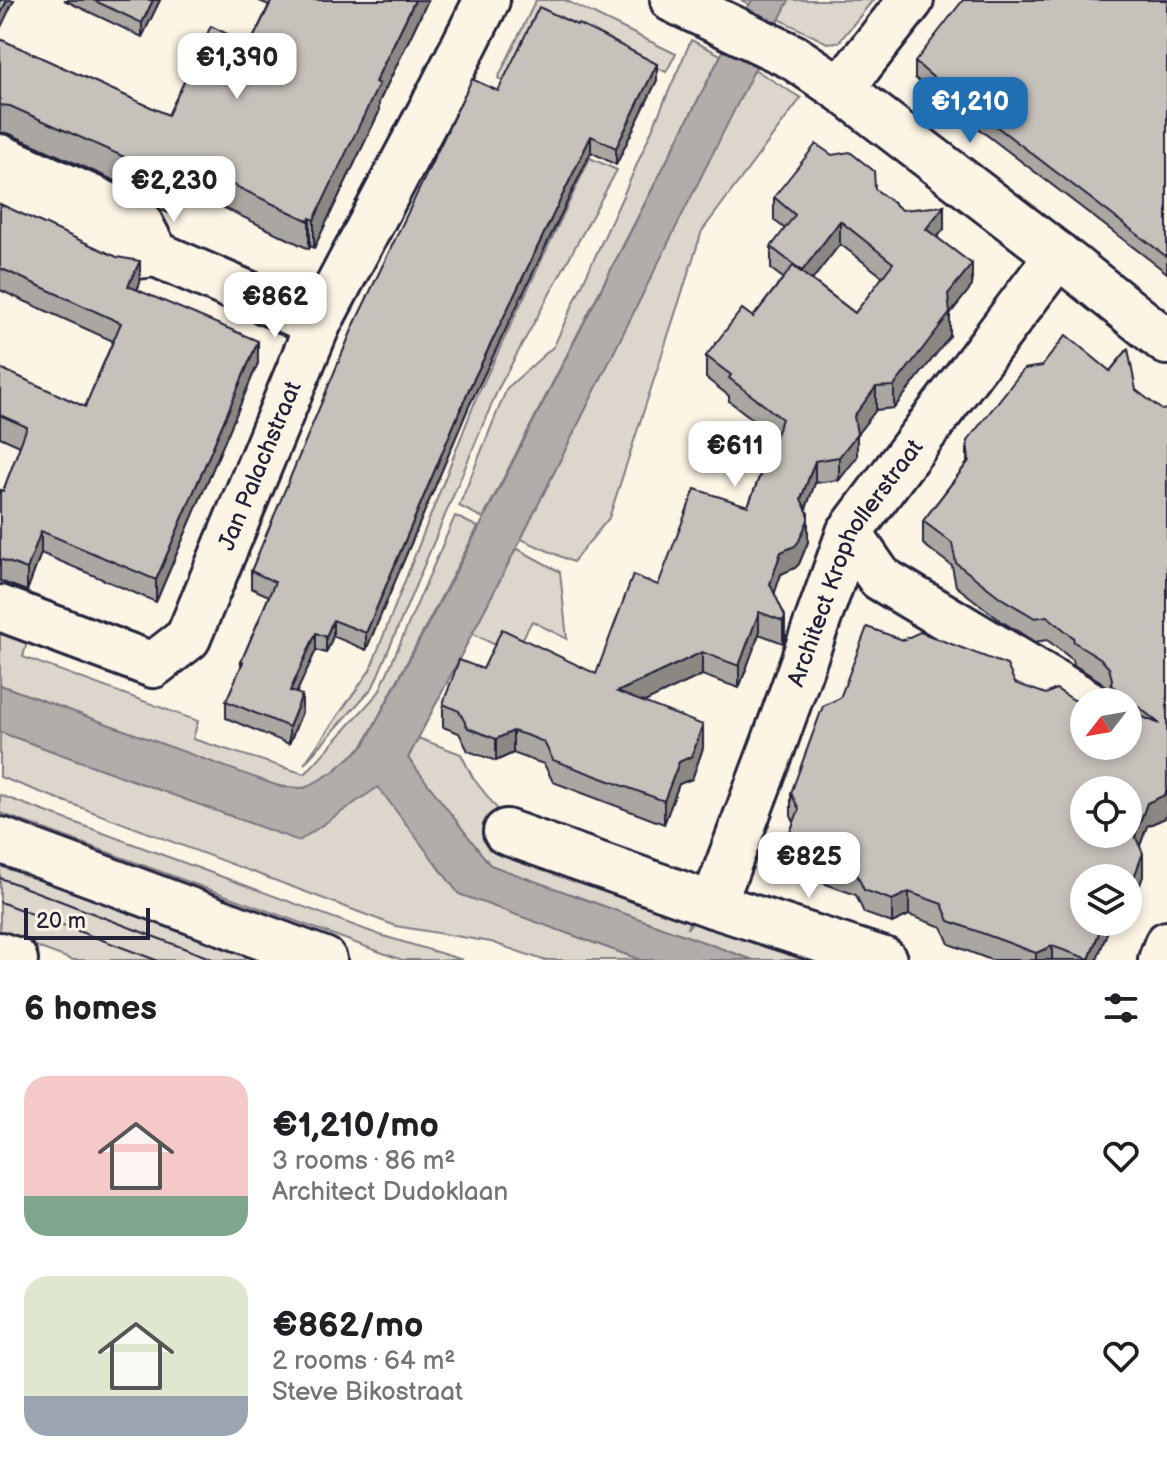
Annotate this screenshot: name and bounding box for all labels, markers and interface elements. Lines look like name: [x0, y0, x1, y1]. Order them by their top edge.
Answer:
pin: €1,390: [172, 33, 302, 101]
text: €1,390: [196, 43, 278, 74]
pin: €1,210: [905, 77, 1035, 145]
text: €1,210: [931, 87, 1009, 118]
pin: €2,230: [109, 156, 239, 224]
text: €2,230: [130, 166, 218, 197]
pin: €862: [228, 272, 322, 340]
text: €862: [242, 282, 308, 313]
street label: Jan Palachstraat: [211, 376, 307, 554]
pin: €611: [688, 421, 782, 489]
text: €611: [706, 431, 764, 462]
street label: Architect Krophollerstraat: [781, 433, 929, 690]
north arrow: [1070, 688, 1142, 760]
map controls: [1070, 688, 1142, 936]
button: locate: [1070, 776, 1142, 848]
pin: €825: [762, 832, 856, 900]
text: €825: [776, 842, 842, 873]
button: layers: [1070, 864, 1142, 936]
scale bar: [24, 904, 150, 940]
text: 20 m: [36, 908, 86, 935]
icon: filters: [1099, 986, 1143, 1030]
text: 6 homes: [24, 988, 157, 1029]
text: €1,210/mo: [272, 1105, 439, 1146]
icon: home: [88, 1108, 184, 1204]
icon: heart: [1099, 1134, 1143, 1178]
text: 3 rooms · 86 m²: [272, 1146, 456, 1177]
text: Architect Dudoklaan: [272, 1177, 508, 1208]
text: €862/mo: [272, 1305, 423, 1346]
icon: home: [88, 1308, 184, 1404]
icon: heart: [1099, 1334, 1143, 1378]
text: 2 rooms · 64 m²: [272, 1346, 456, 1377]
text: Steve Bikostraat: [272, 1377, 463, 1408]

